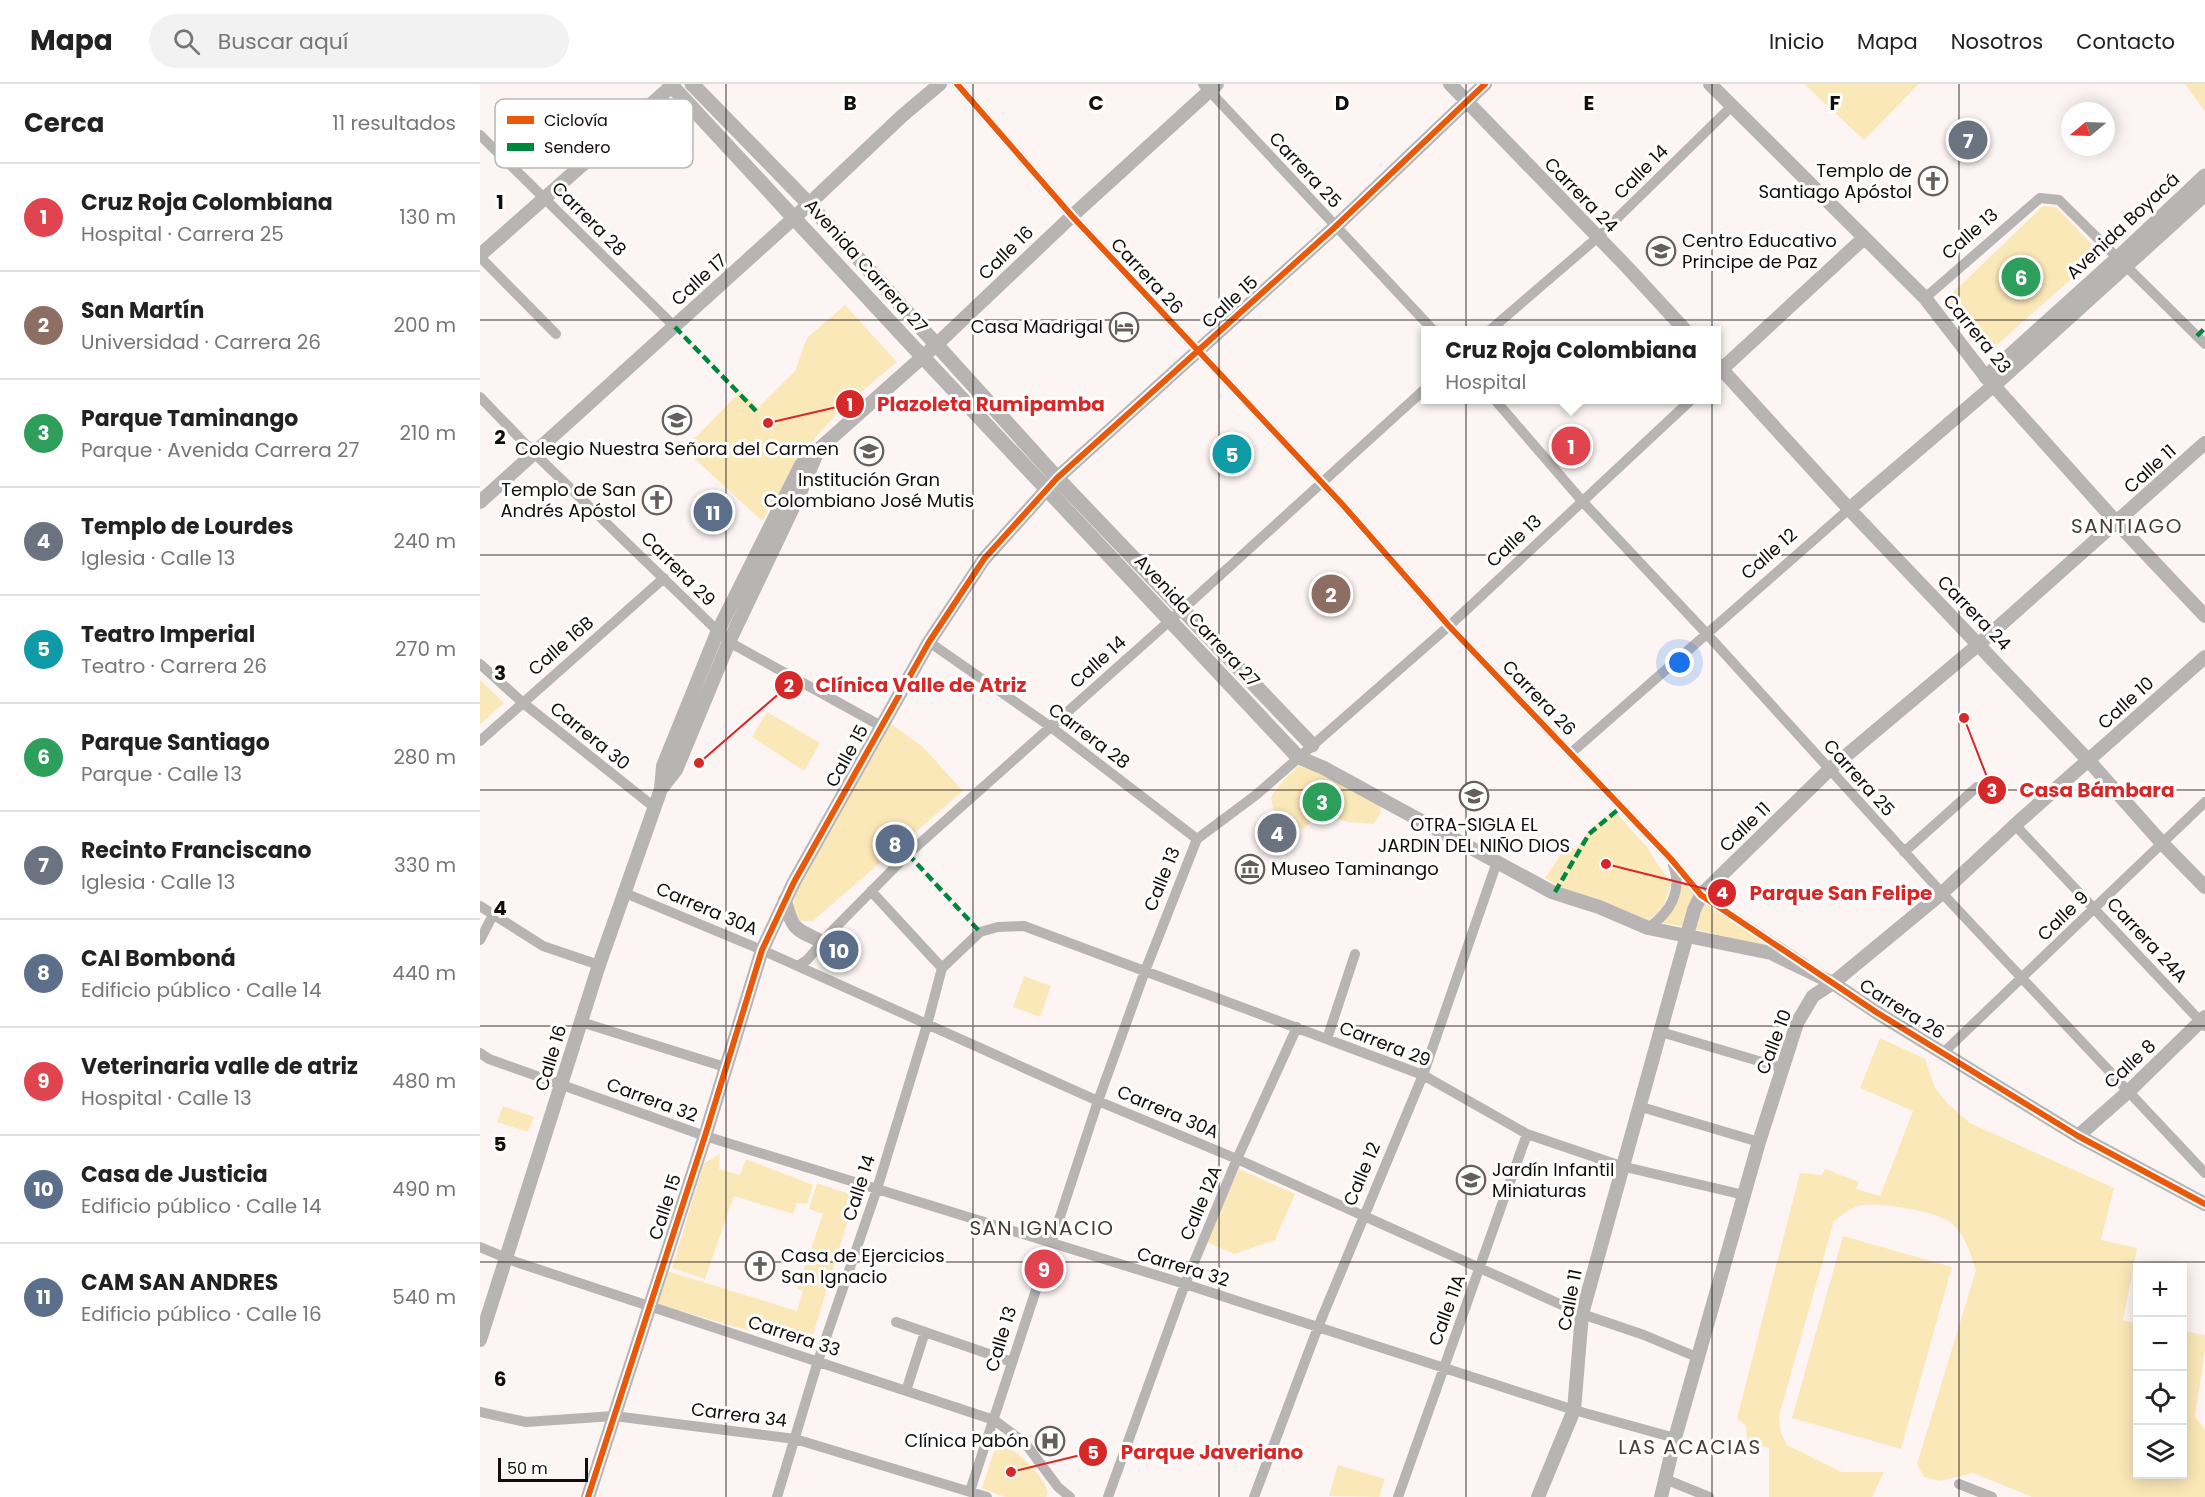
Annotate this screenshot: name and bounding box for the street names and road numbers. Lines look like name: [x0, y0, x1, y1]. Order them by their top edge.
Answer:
street label: Carrera 25: [1263, 126, 1347, 213]
street label: Calle 14: [1608, 139, 1674, 205]
street label: Carrera 24: [1539, 151, 1624, 238]
street label: Avenida Boyacá: [2061, 167, 2185, 285]
street label: Carrera 28: [547, 176, 632, 261]
street label: Avenida Carrera 27: [799, 193, 934, 338]
street label: Calle 13: [1936, 202, 2003, 265]
street label: Calle 16: [972, 220, 1039, 285]
street label: Carrera 26: [1105, 232, 1189, 319]
street label: Calle 17: [666, 248, 732, 311]
street label: Calle 15: [1196, 270, 1263, 334]
street label: Carrera 23: [1938, 289, 2017, 379]
street label: Calle 11: [2118, 438, 2181, 499]
street label: Calle 13: [1481, 509, 1547, 573]
street label: Calle 12: [1735, 522, 1802, 585]
street label: Carrera 29: [636, 526, 721, 611]
street label: Avenida Carrera 27: [1129, 549, 1266, 693]
street label: Carrera 24: [1932, 569, 2017, 656]
street label: Calle 16B: [523, 610, 599, 681]
street label: Calle 14: [1064, 630, 1131, 694]
street label: Carrera 26: [1497, 654, 1582, 741]
street label: Calle 10: [2092, 671, 2159, 735]
street label: Carrera 30: [545, 696, 636, 776]
street label: Carrera 28: [1043, 697, 1135, 774]
street label: Calle 15: [819, 720, 874, 792]
street label: Carrera 25: [1818, 734, 1901, 822]
street label: Calle 11: [1714, 796, 1776, 857]
street label: Calle 13: [1137, 843, 1186, 915]
street label: Carrera 30A: [652, 876, 762, 941]
street label: Calle 9: [2032, 885, 2094, 946]
street label: Carrera 24A: [2101, 892, 2193, 988]
street label: Carrera 26: [1855, 973, 1950, 1045]
street label: Calle 10: [1750, 1006, 1797, 1078]
street label: Carrera 29: [1336, 1015, 1434, 1072]
street label: Calle 16: [529, 1022, 572, 1094]
street label: Calle 8: [2098, 1033, 2161, 1094]
street label: Carrera 32: [603, 1071, 701, 1128]
street label: Carrera 30A: [1113, 1079, 1223, 1144]
street label: Calle 12: [1337, 1138, 1386, 1210]
street label: Calle 14: [836, 1152, 881, 1224]
street label: Calle 12A: [1174, 1161, 1228, 1244]
street label: Calle 15: [642, 1171, 687, 1243]
street label: Carrera 32: [1134, 1241, 1232, 1292]
street label: Calle 11: [1551, 1267, 1588, 1333]
street label: Calle 11A: [1422, 1271, 1471, 1349]
street label: Calle 13: [979, 1303, 1022, 1375]
street label: Carrera 33: [745, 1309, 843, 1362]
street label: Carrera 34: [690, 1396, 788, 1433]

